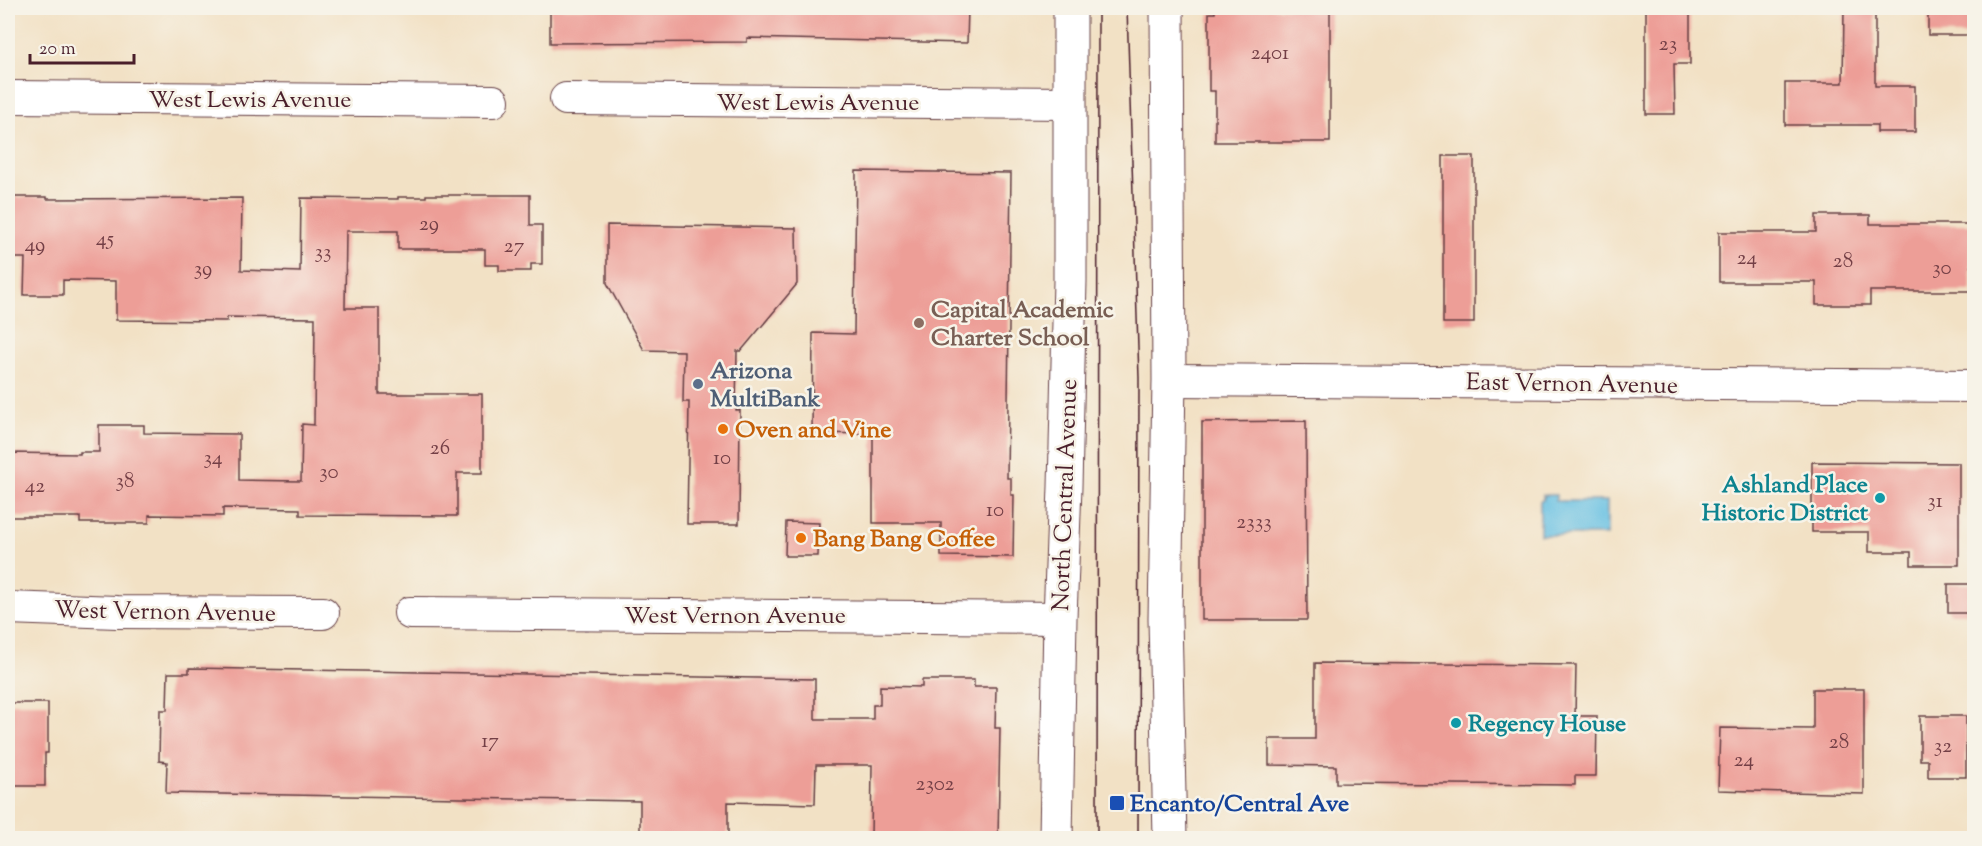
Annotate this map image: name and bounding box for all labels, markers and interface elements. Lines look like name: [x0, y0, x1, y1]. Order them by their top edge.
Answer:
scale bar: [30, 27, 134, 65]
house number: 23: [1659, 30, 1677, 60]
text: 20 m: [39, 37, 76, 63]
house number: 2401: [1251, 39, 1289, 69]
street label: West Lewis Avenue: [148, 84, 352, 118]
street label: West Lewis Avenue: [716, 87, 920, 121]
house number: 29: [419, 210, 439, 240]
house number: 45: [96, 225, 114, 255]
house number: 49: [25, 231, 45, 261]
house number: 27: [504, 232, 525, 262]
house number: 33: [315, 238, 331, 268]
house number: 24: [1737, 244, 1757, 274]
house number: 28: [1833, 247, 1853, 277]
house number: 30: [1932, 254, 1952, 284]
house number: 39: [194, 255, 212, 285]
place label: Capital Academic Charter School: [931, 294, 1114, 356]
marker: Capital Academic Charter School: [912, 316, 926, 330]
place label: Arizona MultiBank: [710, 355, 821, 417]
street label: East Vernon Avenue: [1466, 366, 1678, 404]
marker: Arizona MultiBank: [691, 377, 705, 391]
street label: North Central Avenue: [1045, 378, 1087, 612]
place label: Oven and Vine: [735, 414, 891, 448]
marker: Oven and Vine: [716, 422, 730, 436]
house number: 26: [430, 434, 450, 464]
house number: 34: [203, 444, 223, 474]
house number: 10: [713, 444, 731, 474]
house number: 30: [319, 458, 339, 488]
house number: 38: [116, 467, 134, 497]
place label: Ashland Place Historic District: [1702, 469, 1869, 531]
house number: 42: [25, 472, 45, 502]
house number: 31: [1927, 487, 1943, 517]
marker: Ashland Place Historic District: [1873, 491, 1887, 505]
house number: 10: [986, 496, 1004, 526]
house number: 2333: [1236, 508, 1272, 538]
place label: Bang Bang Coffee: [813, 523, 995, 557]
marker: Bang Bang Coffee: [794, 531, 808, 545]
street label: West Vernon Avenue: [54, 594, 276, 632]
street label: West Vernon Avenue: [624, 600, 846, 634]
place label: Regency House: [1468, 708, 1626, 742]
marker: Regency House: [1449, 716, 1463, 730]
house number: 17: [481, 727, 499, 757]
house number: 28: [1829, 728, 1849, 758]
house number: 32: [1934, 732, 1952, 762]
house number: 24: [1734, 746, 1754, 776]
house number: 2302: [916, 770, 955, 800]
place label: Encanto/Central Ave: [1130, 788, 1349, 822]
marker: Encanto/Central Ave: [1108, 794, 1126, 812]

